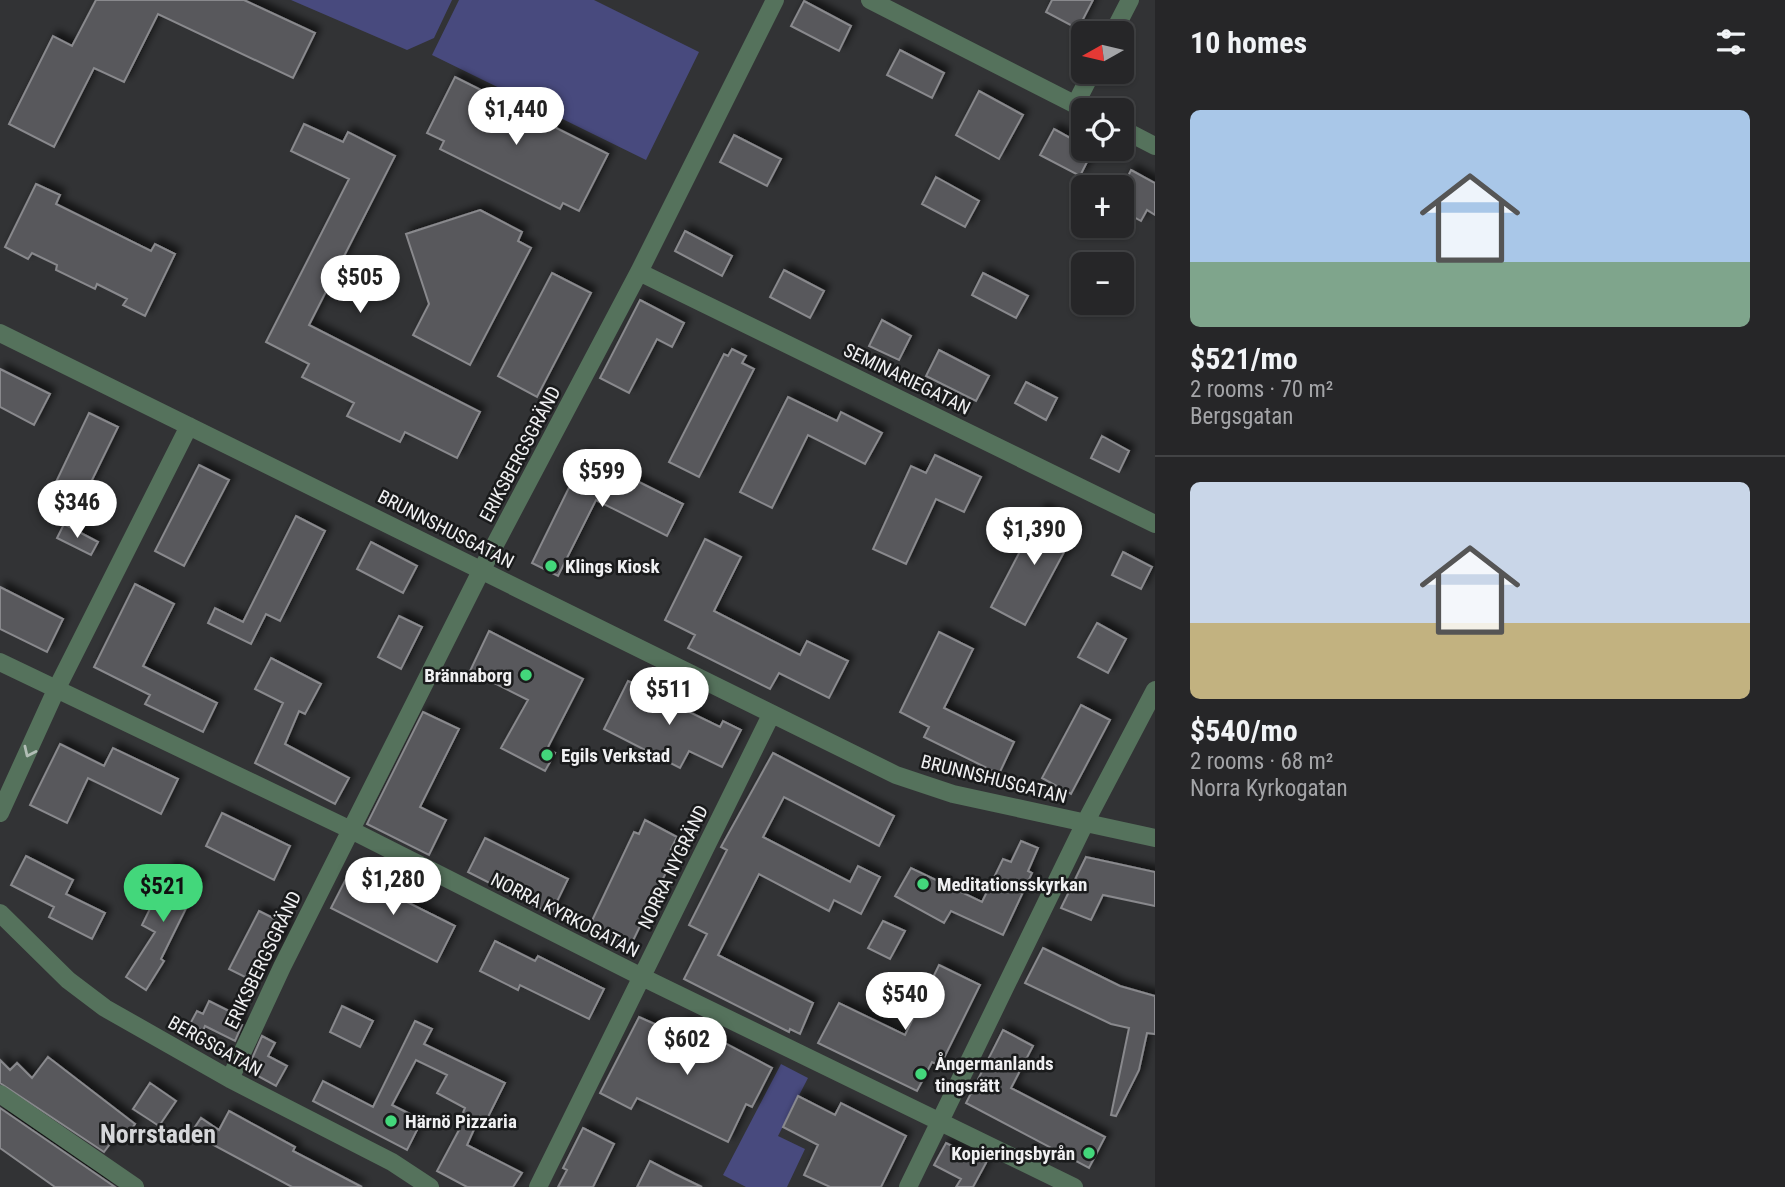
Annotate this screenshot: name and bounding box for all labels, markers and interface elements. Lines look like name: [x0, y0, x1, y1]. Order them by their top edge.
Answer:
north arrow: [1071, 21, 1134, 84]
map controls: [1071, 21, 1134, 315]
icon: filters: [1712, 23, 1750, 61]
text: 10 homes: [1190, 25, 1307, 60]
pin: $1,440: [459, 88, 573, 147]
text: $1,440: [484, 96, 548, 123]
button: locate: [1071, 98, 1134, 161]
icon: home: [1407, 155, 1533, 281]
button: +: [1071, 175, 1134, 238]
button: −: [1071, 252, 1134, 315]
pin: $505: [319, 256, 401, 315]
text: $505: [337, 264, 383, 291]
street label: SEMINARIEGATAN: [840, 338, 974, 420]
text: $521/mo: [1190, 341, 1298, 376]
text: 2 rooms · 70 m²: [1190, 376, 1333, 403]
street label: ERIKSBERGSGRÄND: [475, 382, 565, 526]
text: Bergsgatan: [1190, 403, 1293, 430]
pin: $599: [561, 449, 643, 509]
text: $599: [579, 458, 625, 485]
pin: $346: [36, 480, 118, 540]
street label: BRUNNSHUSGATAN: [374, 485, 518, 573]
text: $346: [54, 489, 100, 516]
pin: $1,390: [977, 508, 1091, 567]
text: $1,390: [1002, 516, 1066, 543]
icon: home: [1407, 527, 1533, 653]
place label: Klings Kiosk: [565, 555, 660, 578]
marker: Klings Kiosk: [543, 558, 559, 574]
place label: Brännaborg: [424, 664, 512, 687]
marker: Brännaborg: [518, 667, 534, 683]
pin: $511: [628, 668, 710, 727]
text: $511: [646, 676, 692, 703]
text: $540/mo: [1190, 713, 1298, 748]
place label: Egils Verkstad: [561, 744, 670, 767]
one-way arrow: [24, 745, 38, 757]
marker: Egils Verkstad: [539, 747, 555, 763]
text: 2 rooms · 68 m²: [1190, 748, 1333, 775]
street label: BRUNNSHUSGATAN: [919, 750, 1069, 808]
text: Norra Kyrkogatan: [1190, 775, 1348, 802]
street label: NORRA NYGRÄND: [633, 801, 713, 933]
pin: $1,280: [336, 858, 450, 917]
pin: $521: [122, 864, 204, 924]
text: $1,280: [361, 866, 425, 893]
street label: NORRA KYRKOGATAN: [487, 868, 643, 962]
text: $521: [140, 873, 186, 900]
place label: Meditationsskyrkan: [937, 873, 1087, 896]
marker: Meditationsskyrkan: [915, 876, 931, 892]
street label: ERIKSBERGSGRÄND: [220, 887, 306, 1033]
pin: $540: [864, 972, 946, 1032]
text: $540: [882, 981, 928, 1008]
street label: BERGSGATAN: [164, 1011, 266, 1081]
pin: $602: [646, 1018, 728, 1077]
text: $602: [664, 1026, 710, 1053]
place label: Ångermanlands tingsrätt: [935, 1052, 1054, 1097]
marker: Ångermanlands tingsrätt: [913, 1066, 929, 1082]
place label: Härnö Pizzaria: [405, 1110, 517, 1133]
marker: Härnö Pizzaria: [383, 1113, 399, 1129]
district label: Norrstaden: [100, 1119, 216, 1149]
place label: Kopieringsbyrån: [951, 1142, 1075, 1165]
marker: Kopieringsbyrån: [1081, 1145, 1097, 1161]

